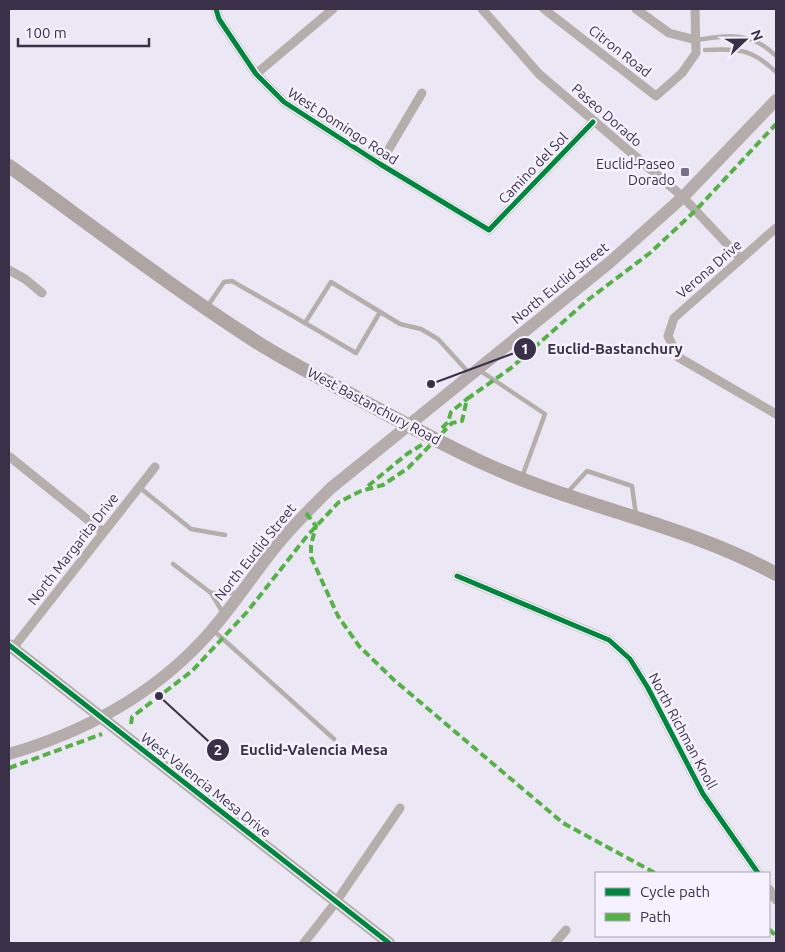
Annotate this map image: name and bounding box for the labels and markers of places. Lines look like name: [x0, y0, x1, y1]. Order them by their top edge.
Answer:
place label: Euclid-Paseo Dorado: [596, 156, 675, 188]
marker: Euclid-Paseo Dorado: [679, 166, 691, 178]
callout: Euclid-Bastanchury: [512, 334, 692, 364]
callout: Euclid-Valencia Mesa: [206, 735, 398, 765]

